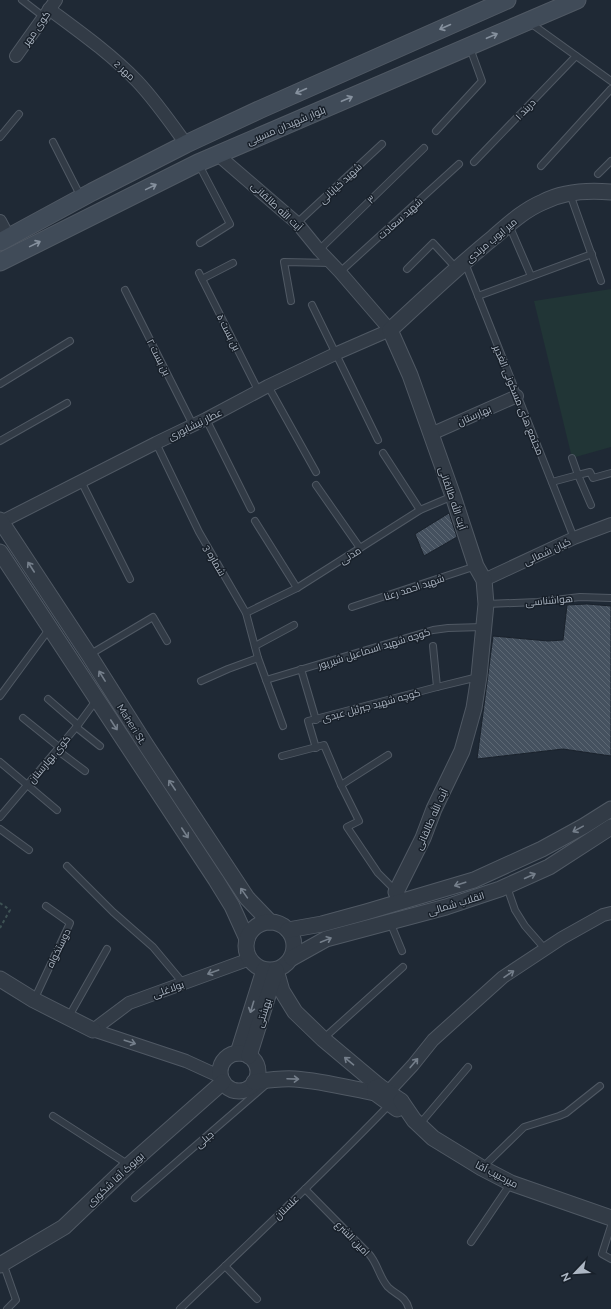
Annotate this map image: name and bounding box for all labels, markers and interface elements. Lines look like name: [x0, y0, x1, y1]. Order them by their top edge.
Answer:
street label: کوی مهر: [20, 9, 53, 49]
one-way arrow: [440, 24, 452, 31]
one-way arrow: [485, 32, 497, 40]
street label: مهر 2: [112, 58, 137, 83]
one-way arrow: [296, 88, 308, 96]
one-way arrow: [340, 95, 352, 102]
street label: دربند ۱: [513, 97, 538, 122]
street label: بلوار شهیدان مسیبی: [245, 104, 327, 148]
street label: شهید خیابانی: [317, 161, 365, 207]
street label: آیت الله طالقانی: [248, 178, 306, 234]
one-way arrow: [145, 183, 157, 190]
street label: ۳: [365, 193, 378, 206]
street label: شهید سعادت: [376, 196, 426, 242]
street label: میر ایوب مرندی: [464, 216, 520, 266]
one-way arrow: [29, 240, 41, 247]
street label: بن بست ۵: [214, 312, 242, 353]
street label: بن بست ۲: [144, 337, 172, 378]
street label: مجتمع های مسکونی الغدیر: [490, 343, 546, 457]
street label: بهارستان: [456, 403, 493, 429]
street label: عطار نیشابوری: [166, 407, 225, 443]
street label: آیت الله طالقانی: [436, 465, 470, 532]
street label: کیان شمالی: [522, 536, 573, 568]
street label: شماره 3: [201, 543, 228, 578]
street label: مدنی: [337, 545, 364, 567]
one-way arrow: [27, 561, 35, 572]
street label: شهید احمد رعنا: [382, 573, 446, 603]
street label: هواشناسی: [525, 593, 573, 609]
street label: کوچه شهید اسماعیل شیرپور: [316, 626, 432, 672]
one-way arrow: [97, 670, 106, 681]
street label: کوچه شهید جبرئیل عبدی: [321, 687, 422, 725]
street label: Maheri St.: [115, 702, 148, 746]
one-way arrow: [110, 719, 118, 730]
street label: کوی بهارستان: [26, 733, 73, 786]
one-way arrow: [168, 780, 176, 791]
street label: آیت الله طالقانی: [411, 786, 451, 852]
one-way arrow: [572, 826, 584, 834]
one-way arrow: [181, 827, 189, 838]
one-way arrow: [523, 871, 535, 879]
one-way arrow: [454, 881, 467, 888]
one-way arrow: [240, 888, 248, 899]
street label: انقلاب شمالی: [427, 890, 486, 918]
street label: دوستخواه: [44, 927, 73, 969]
one-way arrow: [320, 936, 332, 943]
one-way arrow: [207, 969, 220, 976]
one-way arrow: [503, 970, 514, 978]
street label: بولاغلی: [151, 979, 186, 1001]
street label: بهشتی: [254, 997, 274, 1029]
one-way arrow: [248, 1000, 255, 1013]
one-way arrow: [123, 1039, 135, 1047]
one-way arrow: [344, 1057, 355, 1066]
one-way arrow: [410, 1058, 419, 1068]
one-way arrow: [286, 1076, 299, 1083]
street label: جبلی: [193, 1129, 216, 1151]
street label: بویوک آقا شکوری: [85, 1150, 147, 1209]
street label: میرحبیب آقا: [474, 1159, 520, 1190]
street label: علستان: [272, 1193, 302, 1223]
street label: امین الشرع: [333, 1219, 372, 1259]
north arrow: [555, 1253, 595, 1293]
text: N: [559, 1270, 574, 1284]

